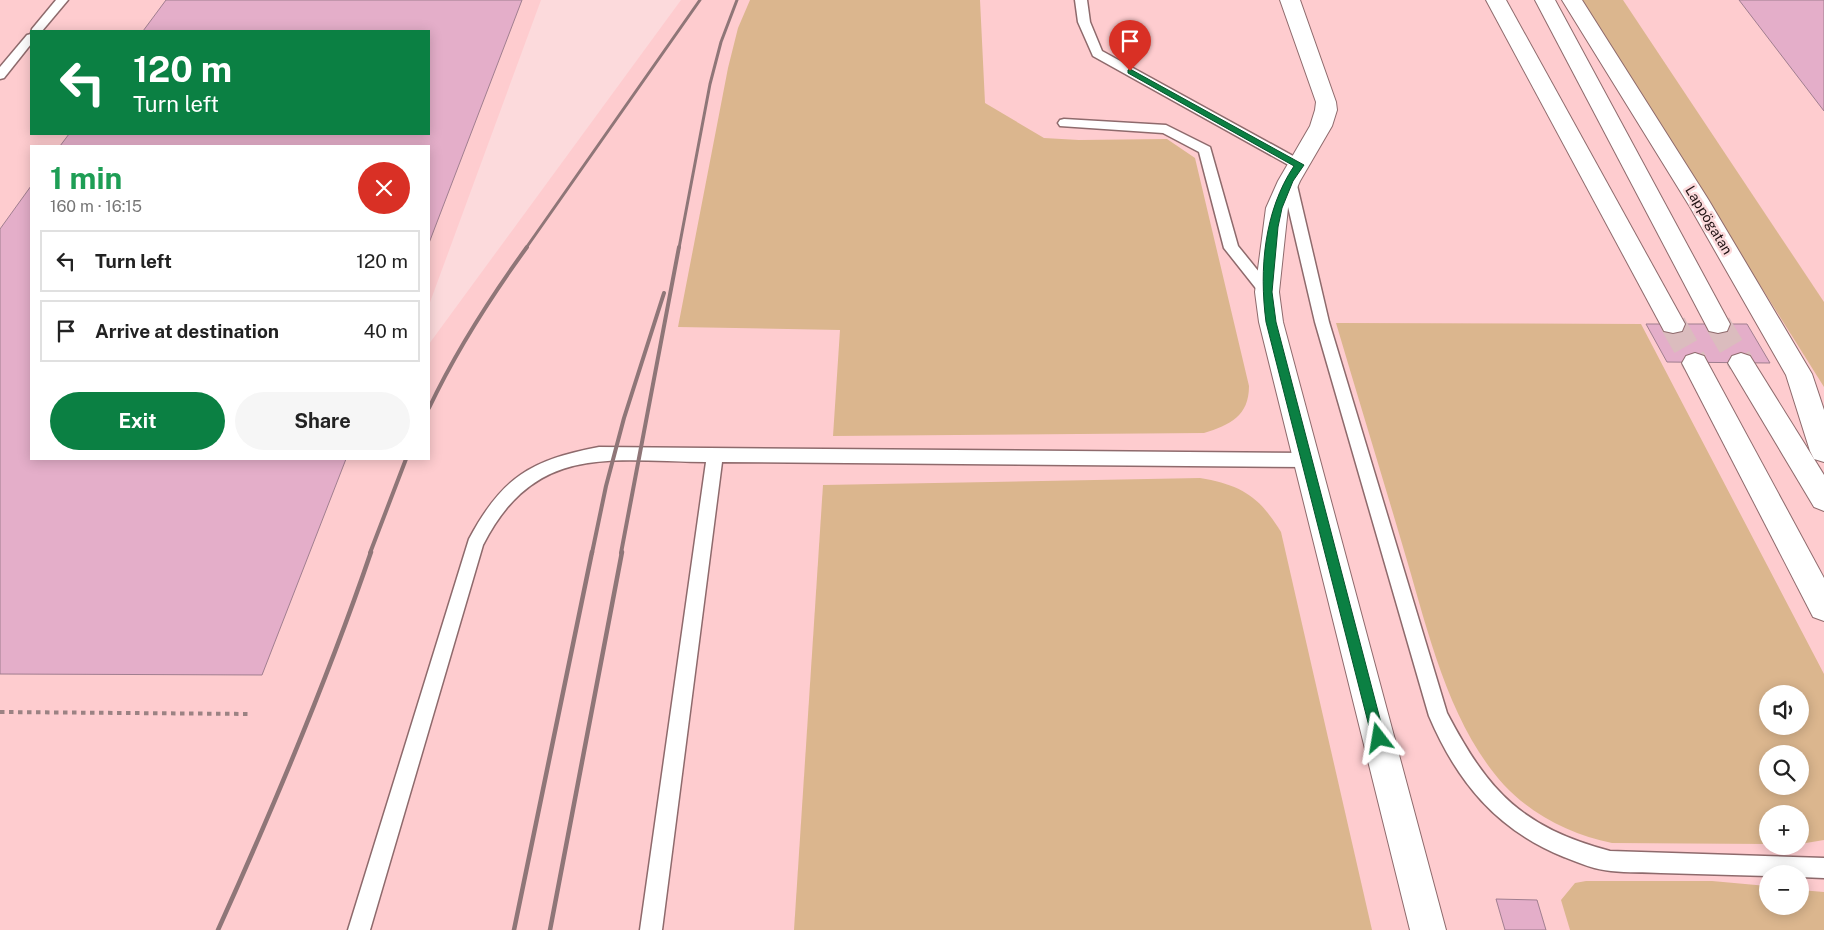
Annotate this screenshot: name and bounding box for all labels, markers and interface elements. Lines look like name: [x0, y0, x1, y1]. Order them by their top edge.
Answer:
pin: [1109, 20, 1151, 71]
icon: arrive: [1116, 27, 1144, 55]
text: 120 m: [133, 49, 232, 90]
icon: left: [50, 50, 115, 115]
text: Turn left: [133, 91, 219, 117]
text: 1 min: [50, 160, 122, 196]
button: close: [358, 162, 410, 214]
street label: Lappögatan: [1682, 183, 1736, 257]
text: 160 m · 16:15: [50, 197, 142, 216]
icon: left: [52, 247, 80, 275]
text: Turn left: [95, 250, 172, 272]
text: 120 m: [356, 250, 408, 272]
icon: arrive: [52, 317, 80, 345]
text: Arrive at destination: [95, 320, 279, 342]
text: 40 m: [363, 320, 408, 342]
button: Exit: [50, 392, 225, 450]
button: Share: [235, 392, 410, 450]
map controls: [1759, 685, 1809, 915]
button: sound: [1759, 685, 1809, 735]
position arrow: [1352, 711, 1404, 763]
button: search: [1759, 745, 1809, 795]
button: +: [1759, 805, 1809, 855]
button: −: [1759, 865, 1809, 915]

